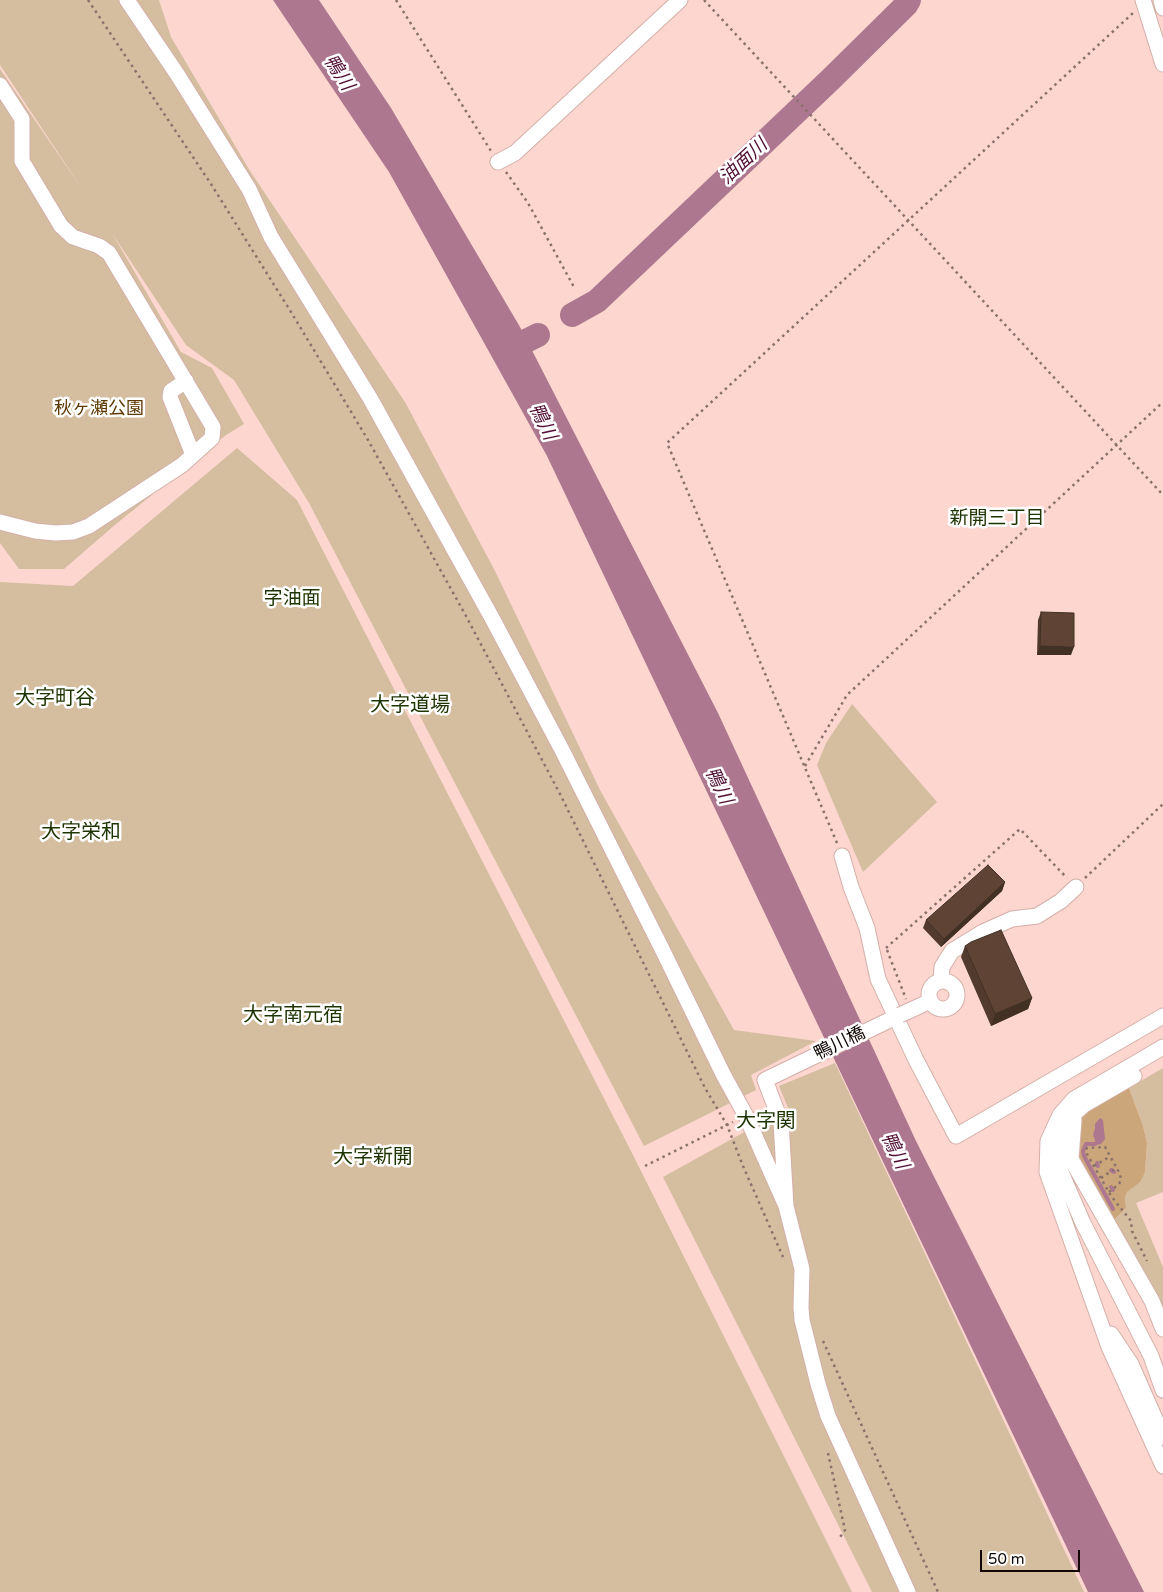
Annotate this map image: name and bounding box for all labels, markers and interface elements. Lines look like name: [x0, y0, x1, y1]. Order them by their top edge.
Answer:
water label: 鴨川: [318, 51, 358, 95]
water label: 油面川: [715, 134, 773, 190]
park label: 秋ヶ瀬公園: [54, 398, 144, 420]
water label: 鴨川: [523, 400, 561, 444]
district label: 新開三丁目: [950, 508, 1044, 530]
district label: 字油面: [264, 588, 320, 610]
district label: 大字町谷: [15, 687, 95, 711]
district label: 大字道場: [370, 694, 450, 718]
water label: 鴨川: [699, 764, 737, 808]
district label: 大字栄和: [41, 821, 121, 845]
district label: 大字南元宿: [243, 1004, 343, 1028]
street label: 鴨川橋: [811, 1022, 869, 1066]
district label: 大字関: [736, 1110, 796, 1134]
water label: 鴨川: [875, 1129, 913, 1173]
district label: 大字新開: [333, 1146, 413, 1170]
scale bar: [983, 1540, 1083, 1572]
text: 50 m: [988, 1550, 1025, 1568]

